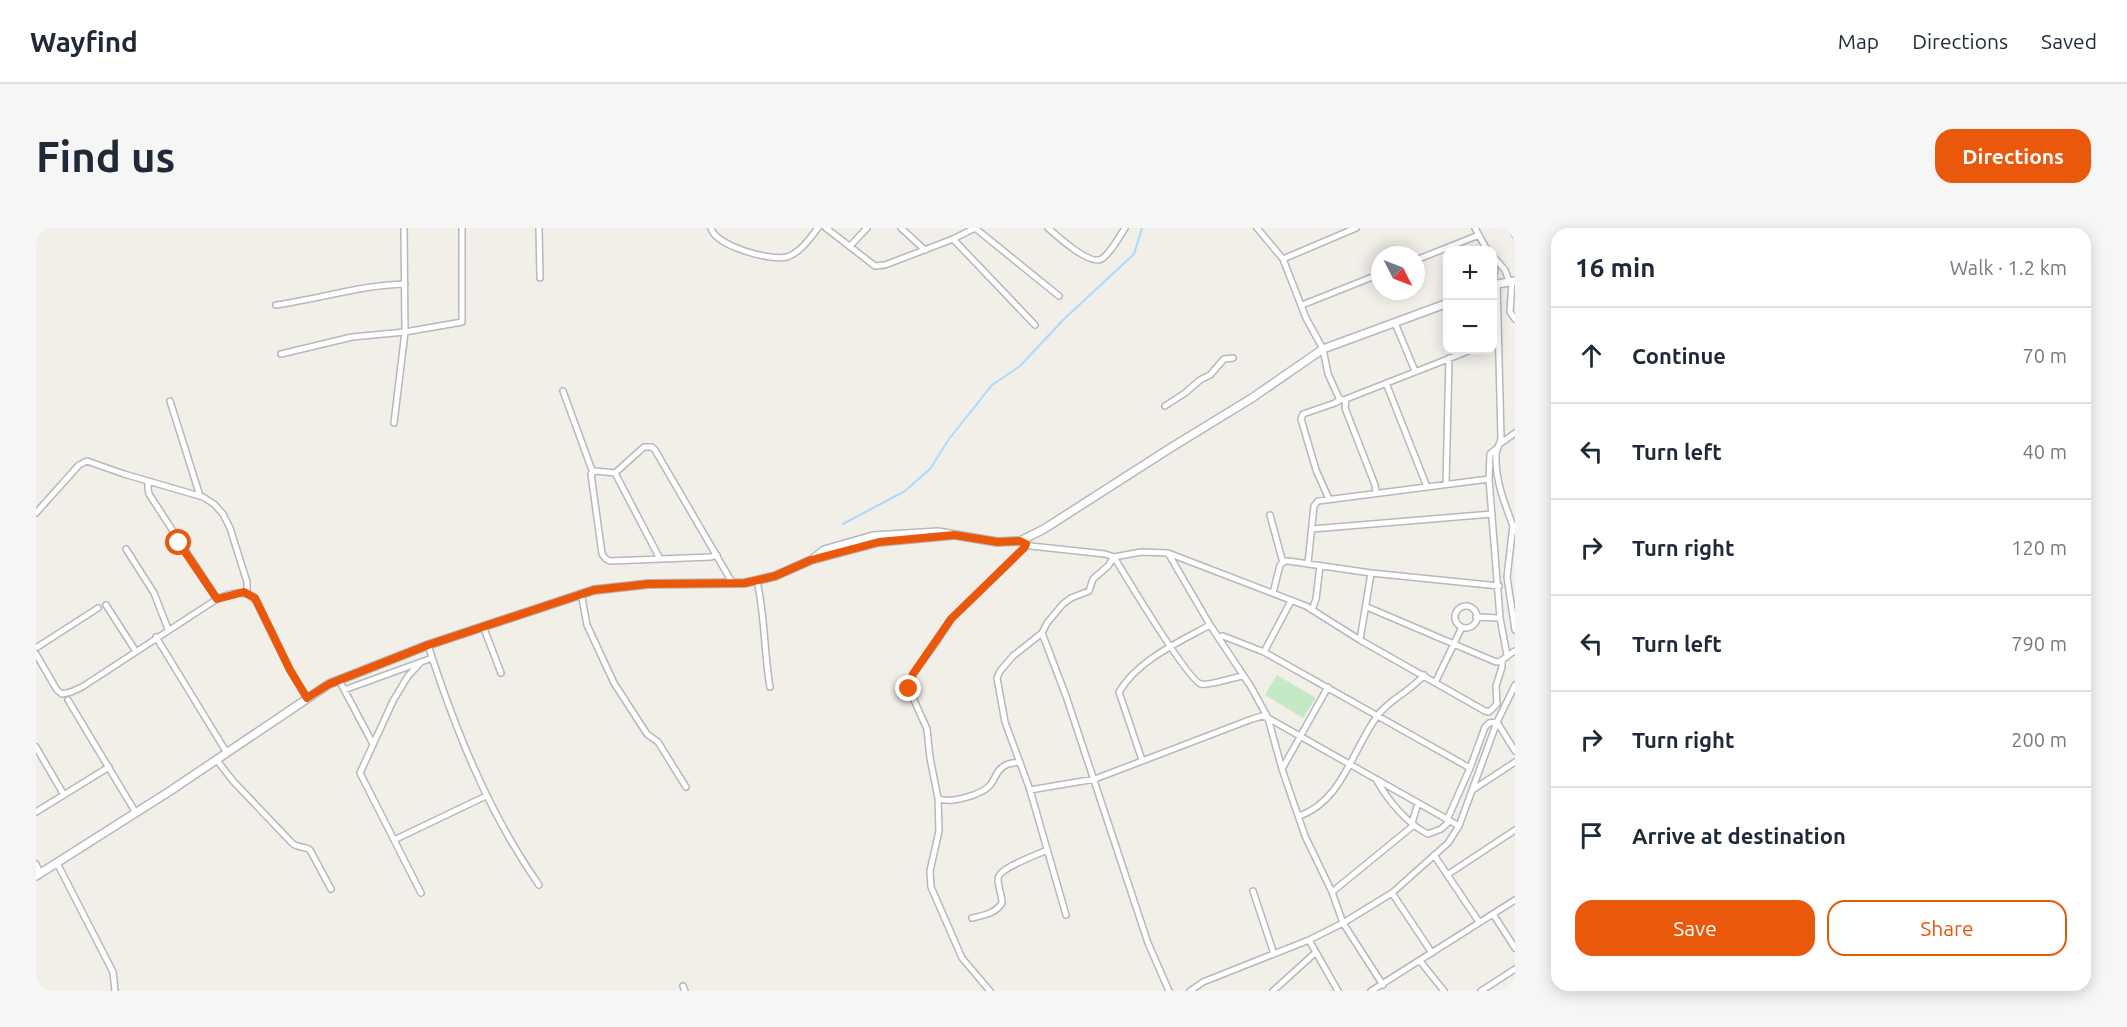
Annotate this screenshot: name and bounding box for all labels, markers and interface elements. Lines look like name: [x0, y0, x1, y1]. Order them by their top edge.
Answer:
text: Wayfind: [30, 26, 138, 57]
text: Map: [1838, 29, 1879, 53]
text: Directions: [1912, 29, 2008, 53]
text: Saved: [2041, 29, 2097, 53]
button: Directions: [1935, 129, 2091, 183]
text: Find us: [36, 133, 175, 180]
north arrow: [1371, 246, 1425, 300]
map controls: [1443, 246, 1497, 354]
button: +: [1443, 246, 1497, 300]
text: 16 min: [1575, 253, 1655, 282]
text: Walk · 1.2 km: [1950, 256, 2067, 279]
button: −: [1443, 300, 1497, 354]
icon: ahead: [1575, 339, 1608, 372]
text: Continue: [1632, 343, 1726, 368]
text: 70 m: [2023, 344, 2067, 367]
icon: left: [1575, 435, 1608, 468]
text: Turn left: [1632, 439, 1722, 464]
text: 40 m: [2023, 440, 2067, 463]
route start: [165, 529, 191, 555]
icon: right: [1575, 531, 1608, 564]
text: Turn right: [1632, 535, 1734, 560]
text: 120 m: [2011, 536, 2067, 559]
icon: left: [1575, 627, 1608, 660]
text: Turn left: [1632, 631, 1722, 656]
text: 790 m: [2011, 632, 2067, 655]
route end: [895, 675, 921, 701]
icon: right: [1575, 723, 1608, 756]
text: Turn right: [1632, 727, 1734, 752]
text: 200 m: [2011, 728, 2067, 751]
icon: arrive: [1575, 819, 1608, 852]
text: Arrive at destination: [1632, 823, 1846, 848]
button: Save: [1575, 900, 1815, 956]
button: Share: [1827, 900, 2067, 956]

